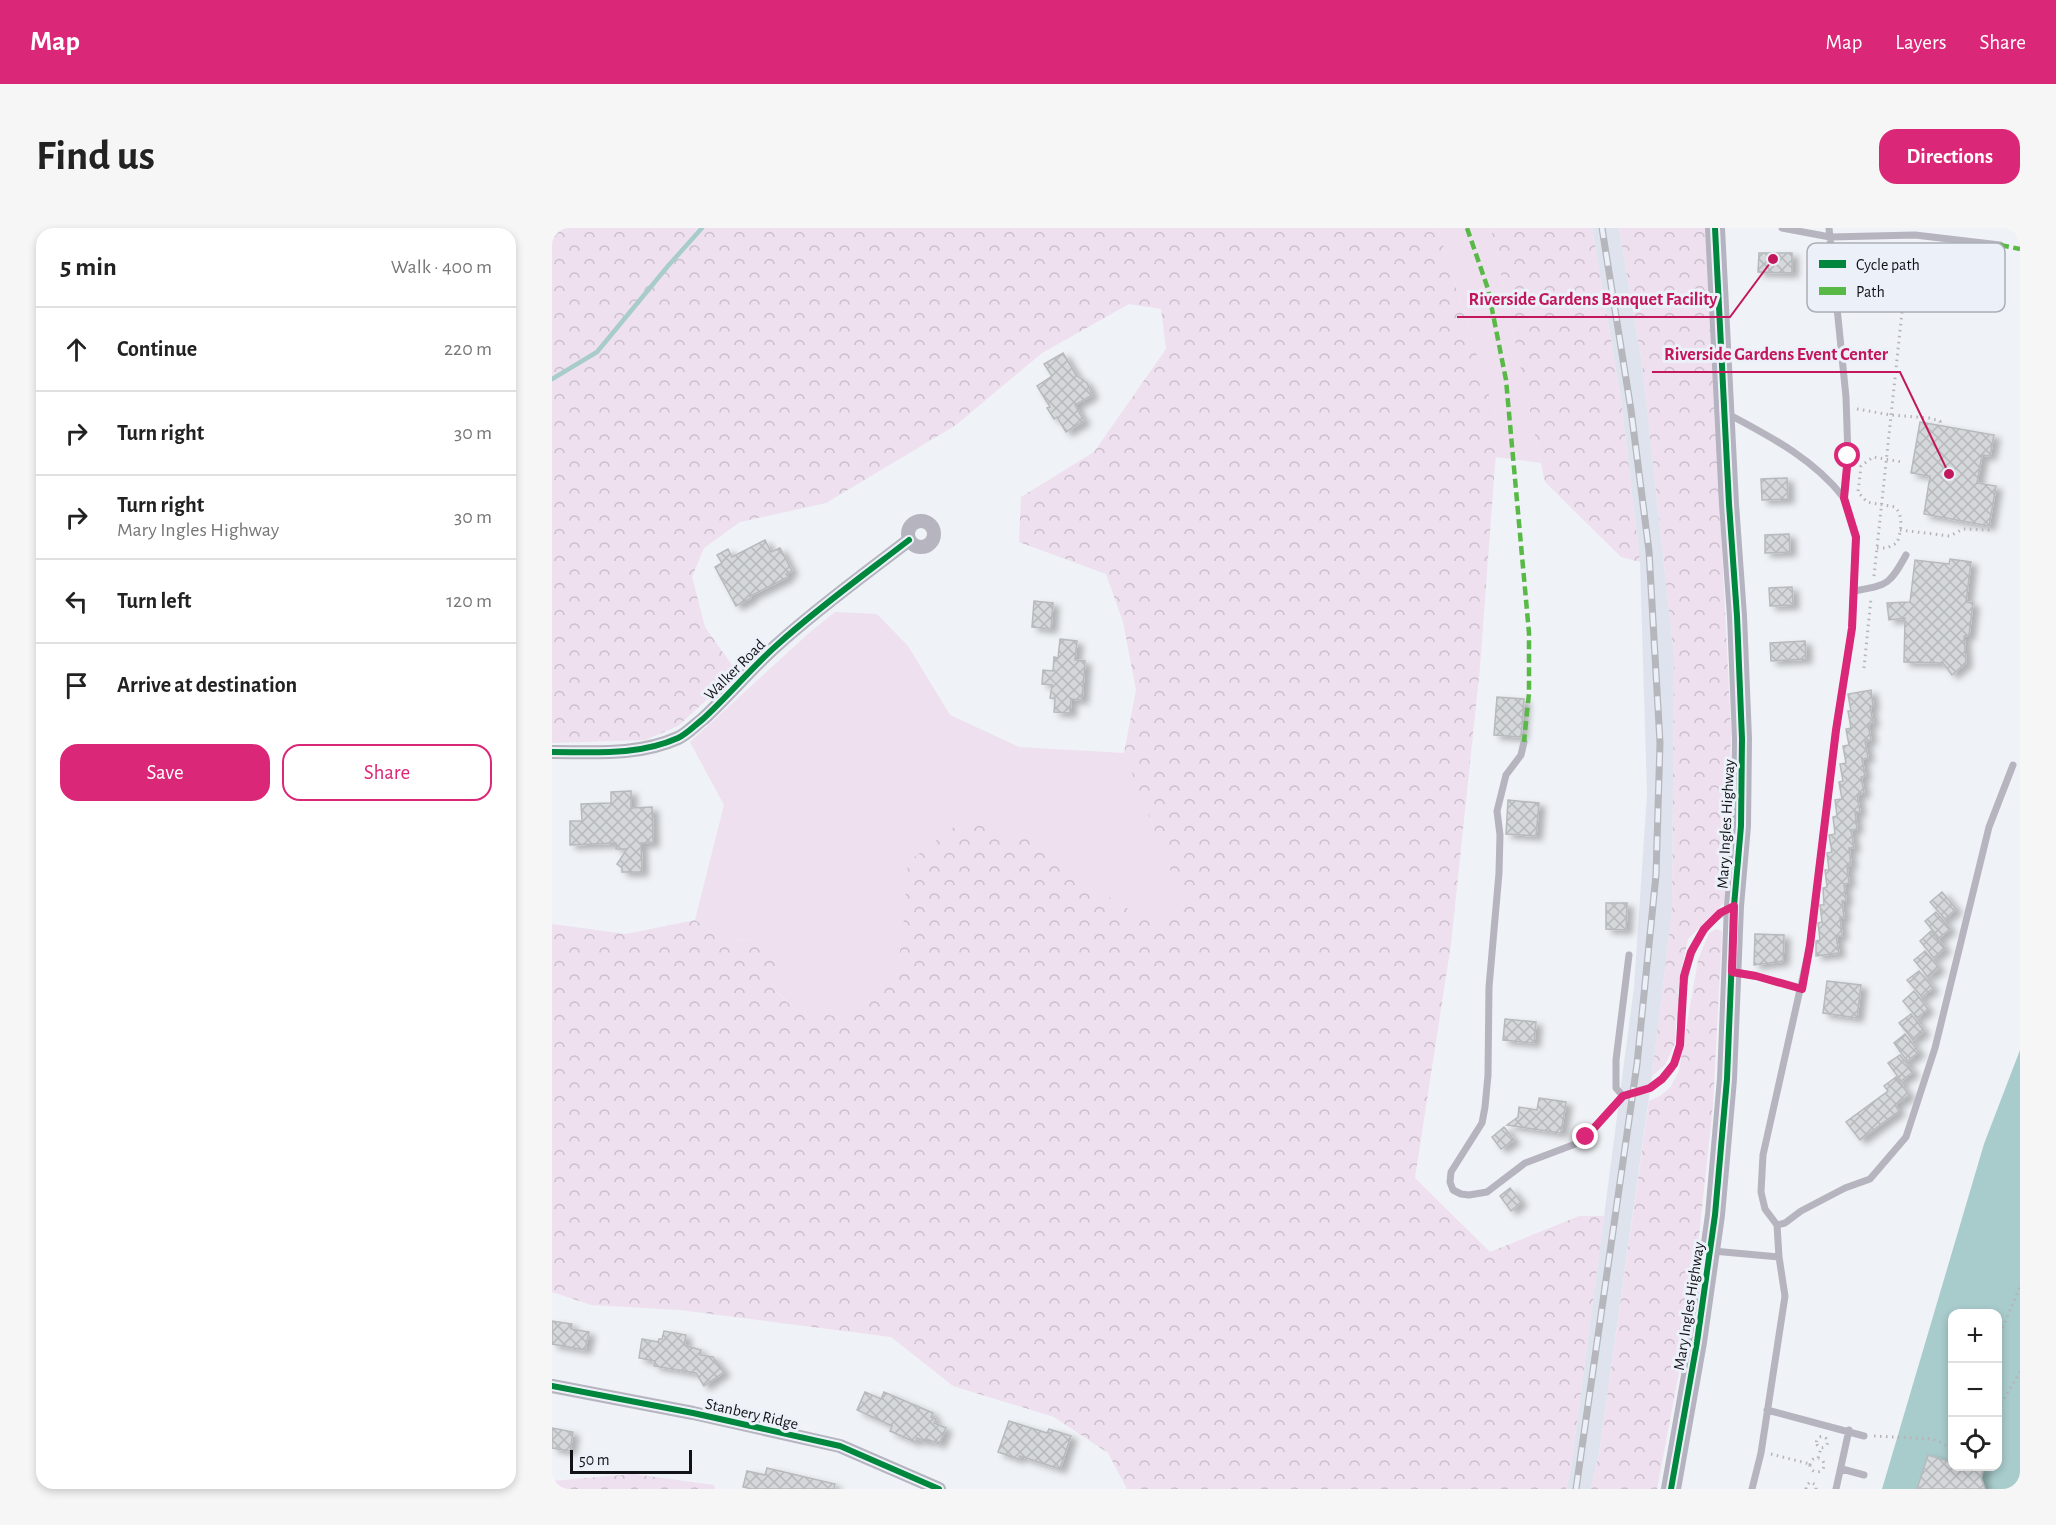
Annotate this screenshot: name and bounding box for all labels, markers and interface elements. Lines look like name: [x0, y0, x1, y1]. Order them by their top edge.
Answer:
text: Map: [30, 28, 80, 56]
text: Map: [1826, 32, 1862, 53]
text: Layers: [1895, 32, 1946, 53]
text: Share: [1979, 32, 2026, 53]
button: Directions: [1879, 129, 2020, 184]
text: Find us: [36, 135, 155, 177]
legend: [1807, 243, 2005, 312]
text: 5 min: [60, 254, 117, 280]
text: Walk · 400 m: [391, 257, 492, 277]
text: Cycle path: [1856, 257, 1920, 274]
callout: Riverside Gardens Banquet Facility: [1457, 281, 1730, 317]
text: Path: [1856, 284, 1885, 300]
text: Riverside Gardens Banquet Facility: [1469, 291, 1718, 309]
icon: ahead: [60, 333, 93, 366]
callout: Riverside Gardens Event Center: [1652, 336, 1900, 372]
text: Continue: [117, 338, 197, 360]
text: 220 m: [444, 339, 492, 359]
text: Riverside Gardens Event Center: [1664, 346, 1889, 364]
icon: right: [60, 417, 93, 450]
text: Turn right: [117, 422, 204, 444]
text: 30 m: [454, 423, 492, 443]
route start: [1834, 442, 1860, 468]
text: Turn right: [117, 494, 204, 516]
icon: right: [60, 501, 93, 534]
text: 30 m: [454, 507, 492, 527]
text: Mary Ingles Highway: [117, 520, 279, 540]
icon: left: [60, 585, 93, 618]
text: Turn left: [117, 590, 191, 612]
text: 120 m: [446, 591, 492, 611]
street label: Walker Road: [701, 636, 768, 703]
icon: arrive: [60, 669, 93, 702]
text: Arrive at destination: [117, 674, 297, 696]
button: Save: [60, 744, 270, 801]
button: Share: [282, 744, 492, 801]
street label: Mary Ingles Highway: [1715, 759, 1738, 889]
route end: [1572, 1123, 1598, 1149]
street label: Mary Ingles Highway: [1671, 1241, 1708, 1372]
map controls: [1948, 1309, 2002, 1471]
button: +: [1948, 1309, 2002, 1363]
button: −: [1948, 1363, 2002, 1417]
street label: Stanbery Ridge: [704, 1396, 800, 1433]
button: locate: [1948, 1417, 2002, 1471]
scale bar: [570, 1447, 692, 1474]
text: 50 m: [579, 1452, 610, 1468]

